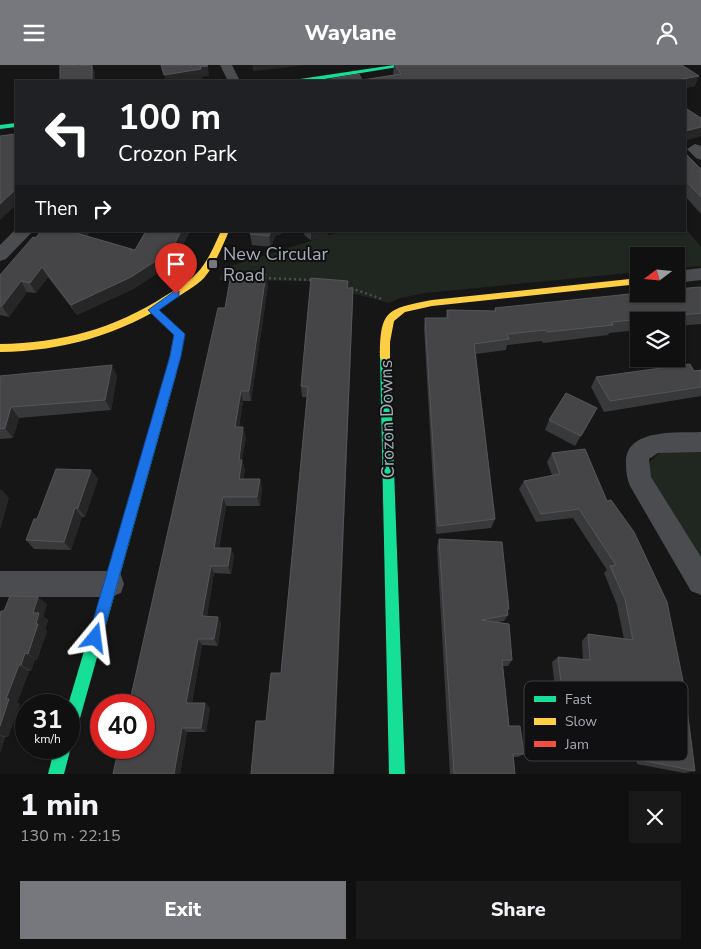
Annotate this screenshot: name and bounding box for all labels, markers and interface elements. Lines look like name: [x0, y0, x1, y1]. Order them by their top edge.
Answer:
text: Waylane: [305, 18, 396, 48]
icon: menu: [20, 19, 48, 47]
icon: person: [653, 19, 681, 47]
text: 100 m: [118, 94, 221, 141]
icon: left: [35, 100, 100, 165]
text: Crozon Park: [118, 139, 237, 169]
icon: right: [88, 195, 116, 223]
text: Then: [35, 196, 78, 222]
place label: New Circular Road: [223, 242, 328, 287]
pin: [155, 243, 197, 294]
north arrow: [630, 247, 685, 303]
map controls: [630, 247, 685, 367]
icon: arrive: [162, 250, 190, 278]
marker: New Circular Road: [207, 258, 219, 270]
button: layers: [630, 312, 685, 367]
street label: Crozon Downs: [374, 359, 400, 479]
position arrow: [68, 611, 120, 663]
legend: [524, 681, 688, 761]
text: Fast: [565, 690, 591, 709]
speed limit sign: 40: [90, 694, 155, 759]
text: 31: [32, 703, 63, 737]
text: Slow: [565, 712, 597, 731]
text: km/h: [34, 731, 61, 747]
text: Jam: [564, 735, 589, 754]
text: 1 min: [20, 785, 99, 826]
button: close: [629, 791, 681, 843]
text: 130 m · 22:15: [20, 825, 121, 847]
button: Exit: [20, 881, 346, 939]
button: Share: [356, 881, 681, 939]

